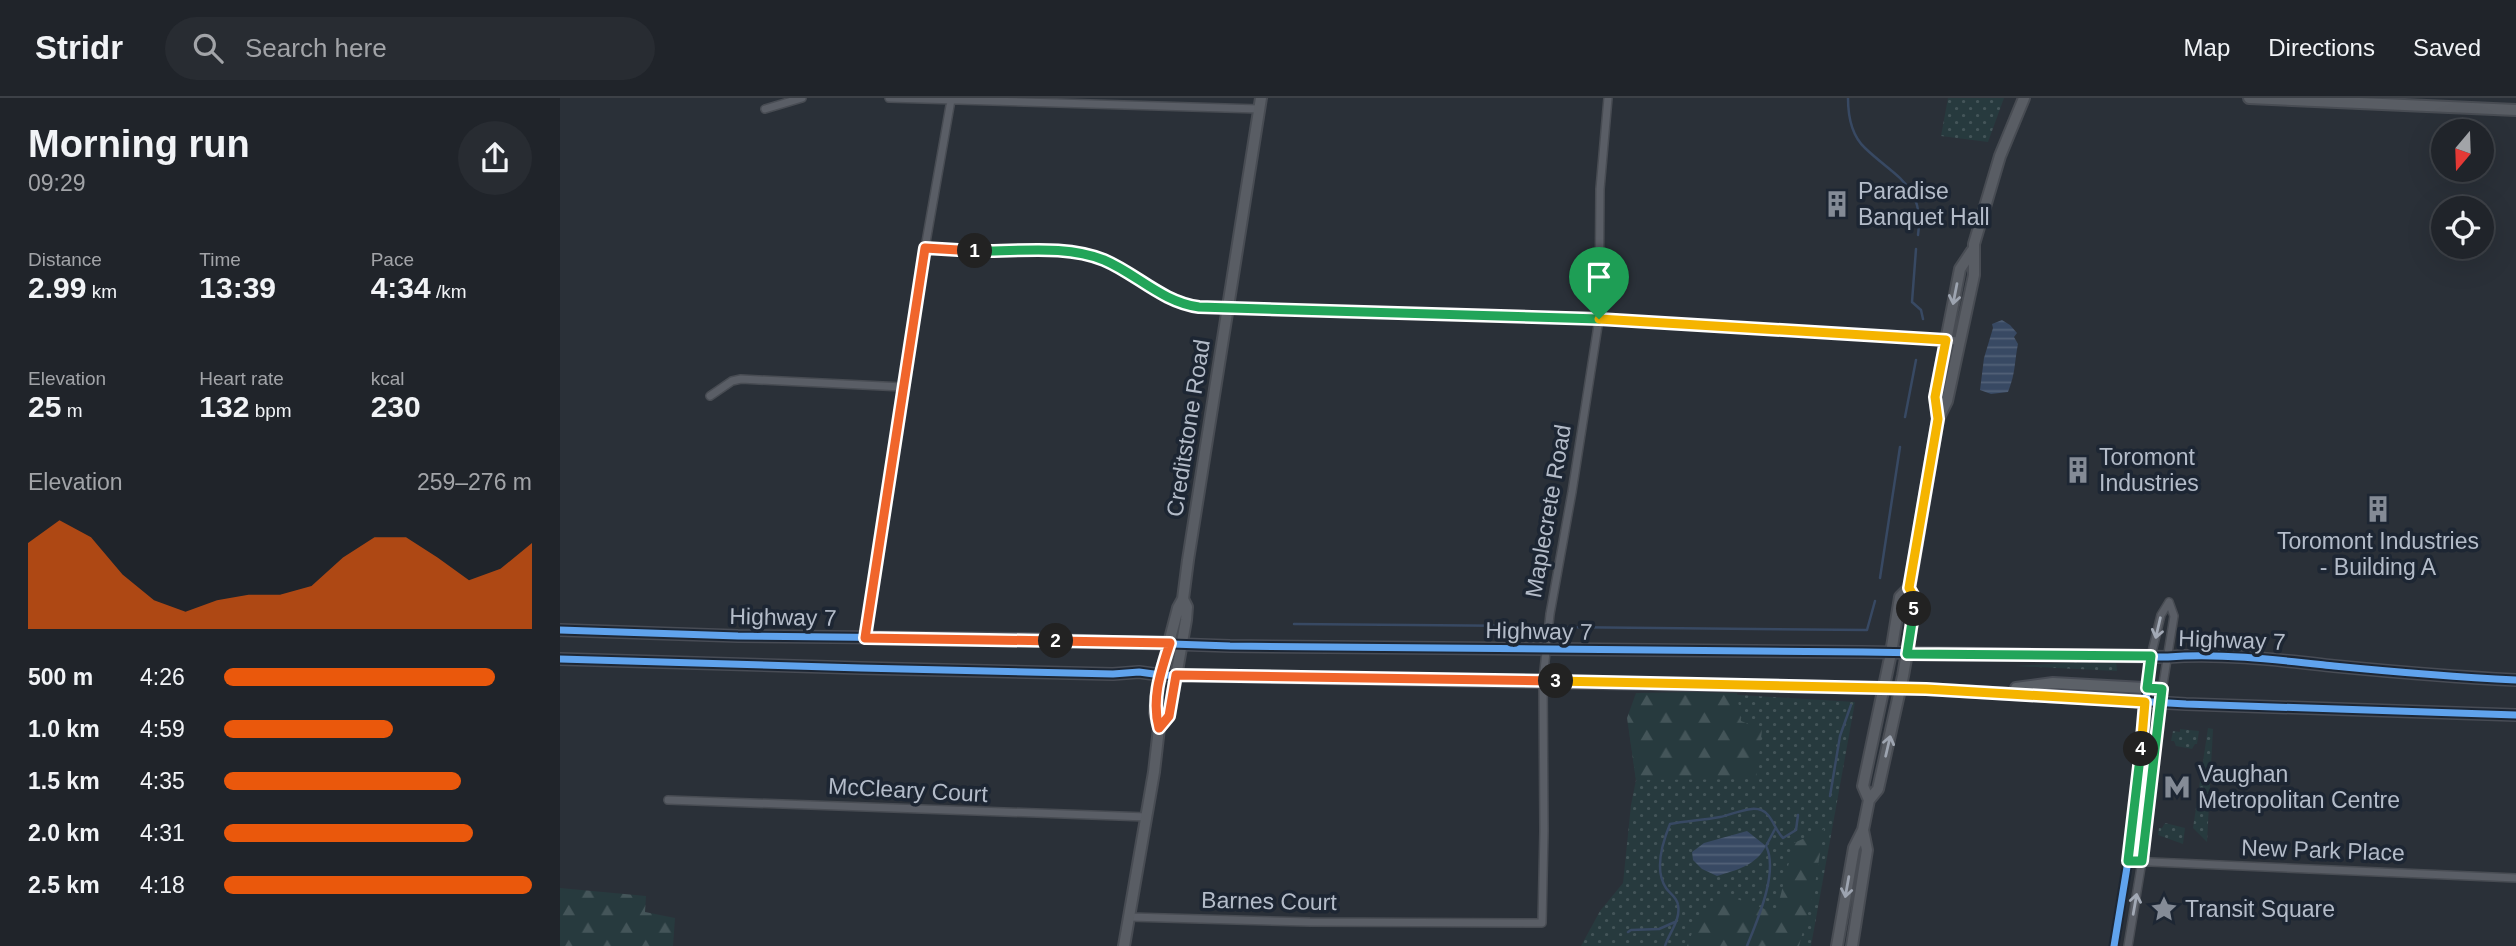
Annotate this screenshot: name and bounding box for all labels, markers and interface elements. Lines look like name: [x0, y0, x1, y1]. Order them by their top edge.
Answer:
search box: [165, 17, 655, 80]
text: Stridr: [35, 29, 123, 66]
icon: search: [189, 29, 227, 67]
text: Search here: [245, 33, 387, 63]
text: Map: [2184, 34, 2230, 61]
text: Directions: [2268, 34, 2375, 61]
text: Saved: [2413, 34, 2481, 61]
north arrow: [2431, 119, 2494, 182]
map controls: [2431, 119, 2494, 259]
button: share: [458, 121, 532, 195]
text: Morning run: [28, 123, 250, 165]
text: 09:29: [28, 170, 86, 196]
place label: Paradise Banquet Hall: [1858, 178, 1990, 230]
building icon: Paradise Banquet Hall: [1822, 189, 1852, 219]
button: locate: [2431, 196, 2494, 259]
pin: 1: [958, 234, 992, 268]
text: 1: [969, 240, 980, 261]
pin: [1569, 247, 1629, 319]
text: Distance: [28, 249, 102, 270]
text: Time: [199, 249, 241, 270]
text: Pace: [371, 249, 414, 270]
icon: arrive: [1580, 258, 1618, 296]
text: 2.99: [28, 271, 86, 304]
text: 13:39: [199, 271, 276, 304]
text: 4:34: [371, 271, 431, 304]
text: km: [86, 281, 117, 302]
text: /km: [431, 281, 467, 302]
one-way arrow: [1948, 282, 1961, 305]
street label: Creditstone Road: [1161, 338, 1215, 518]
text: Elevation: [28, 368, 106, 389]
text: Heart rate: [199, 368, 284, 389]
text: kcal: [371, 368, 404, 389]
text: 25: [28, 390, 61, 423]
text: 132: [199, 390, 249, 423]
text: 230: [371, 390, 421, 423]
text: m: [61, 400, 82, 421]
text: bpm: [249, 400, 292, 421]
street label: Maplecrete Road: [1520, 422, 1576, 600]
place label: Toromont Industries: [2099, 444, 2199, 496]
building icon: Toromont Industries: [2063, 455, 2093, 485]
text: Elevation: [28, 469, 123, 495]
text: 259–276 m: [417, 469, 532, 495]
building icon: Toromont Industries - Building A: [2363, 494, 2393, 524]
place label: Toromont Industries - Building A: [2277, 528, 2479, 580]
pin: 5: [1896, 592, 1932, 626]
text: 5: [1908, 598, 1919, 619]
street label: Highway 7: [729, 603, 837, 631]
one-way arrow: [2150, 616, 2164, 639]
street label: Highway 7: [1485, 617, 1593, 645]
pin: 2: [1038, 624, 1074, 658]
street label: Highway 7: [2178, 625, 2286, 655]
text: 2: [1050, 630, 1061, 651]
text: 500 m: [28, 664, 93, 690]
text: 4:26: [140, 664, 185, 690]
pin: 3: [1538, 664, 1574, 698]
text: 3: [1550, 670, 1561, 691]
text: 1.0 km: [28, 716, 100, 742]
text: 4:59: [140, 716, 185, 742]
pin: 4: [2124, 732, 2158, 766]
one-way arrow: [1882, 735, 1895, 758]
text: 4: [2135, 738, 2146, 759]
place label: Vaughan Metropolitan Centre: [2198, 761, 2400, 813]
text: 1.5 km: [28, 768, 100, 794]
text: 4:35: [140, 768, 185, 794]
metro station icon: Vaughan Metropolitan Centre: [2162, 772, 2192, 802]
street label: McCleary Court: [828, 773, 989, 807]
text: 2.0 km: [28, 820, 100, 846]
text: 4:31: [140, 820, 185, 846]
street label: New Park Place: [2241, 834, 2405, 866]
text: 2.5 km: [28, 872, 100, 898]
text: 4:18: [140, 872, 185, 898]
one-way arrow: [1840, 875, 1853, 898]
street label: Barnes Court: [1201, 887, 1338, 915]
one-way arrow: [2129, 893, 2142, 916]
place icon: Transit Square: [2149, 894, 2179, 924]
place label: Transit Square: [2185, 896, 2335, 922]

